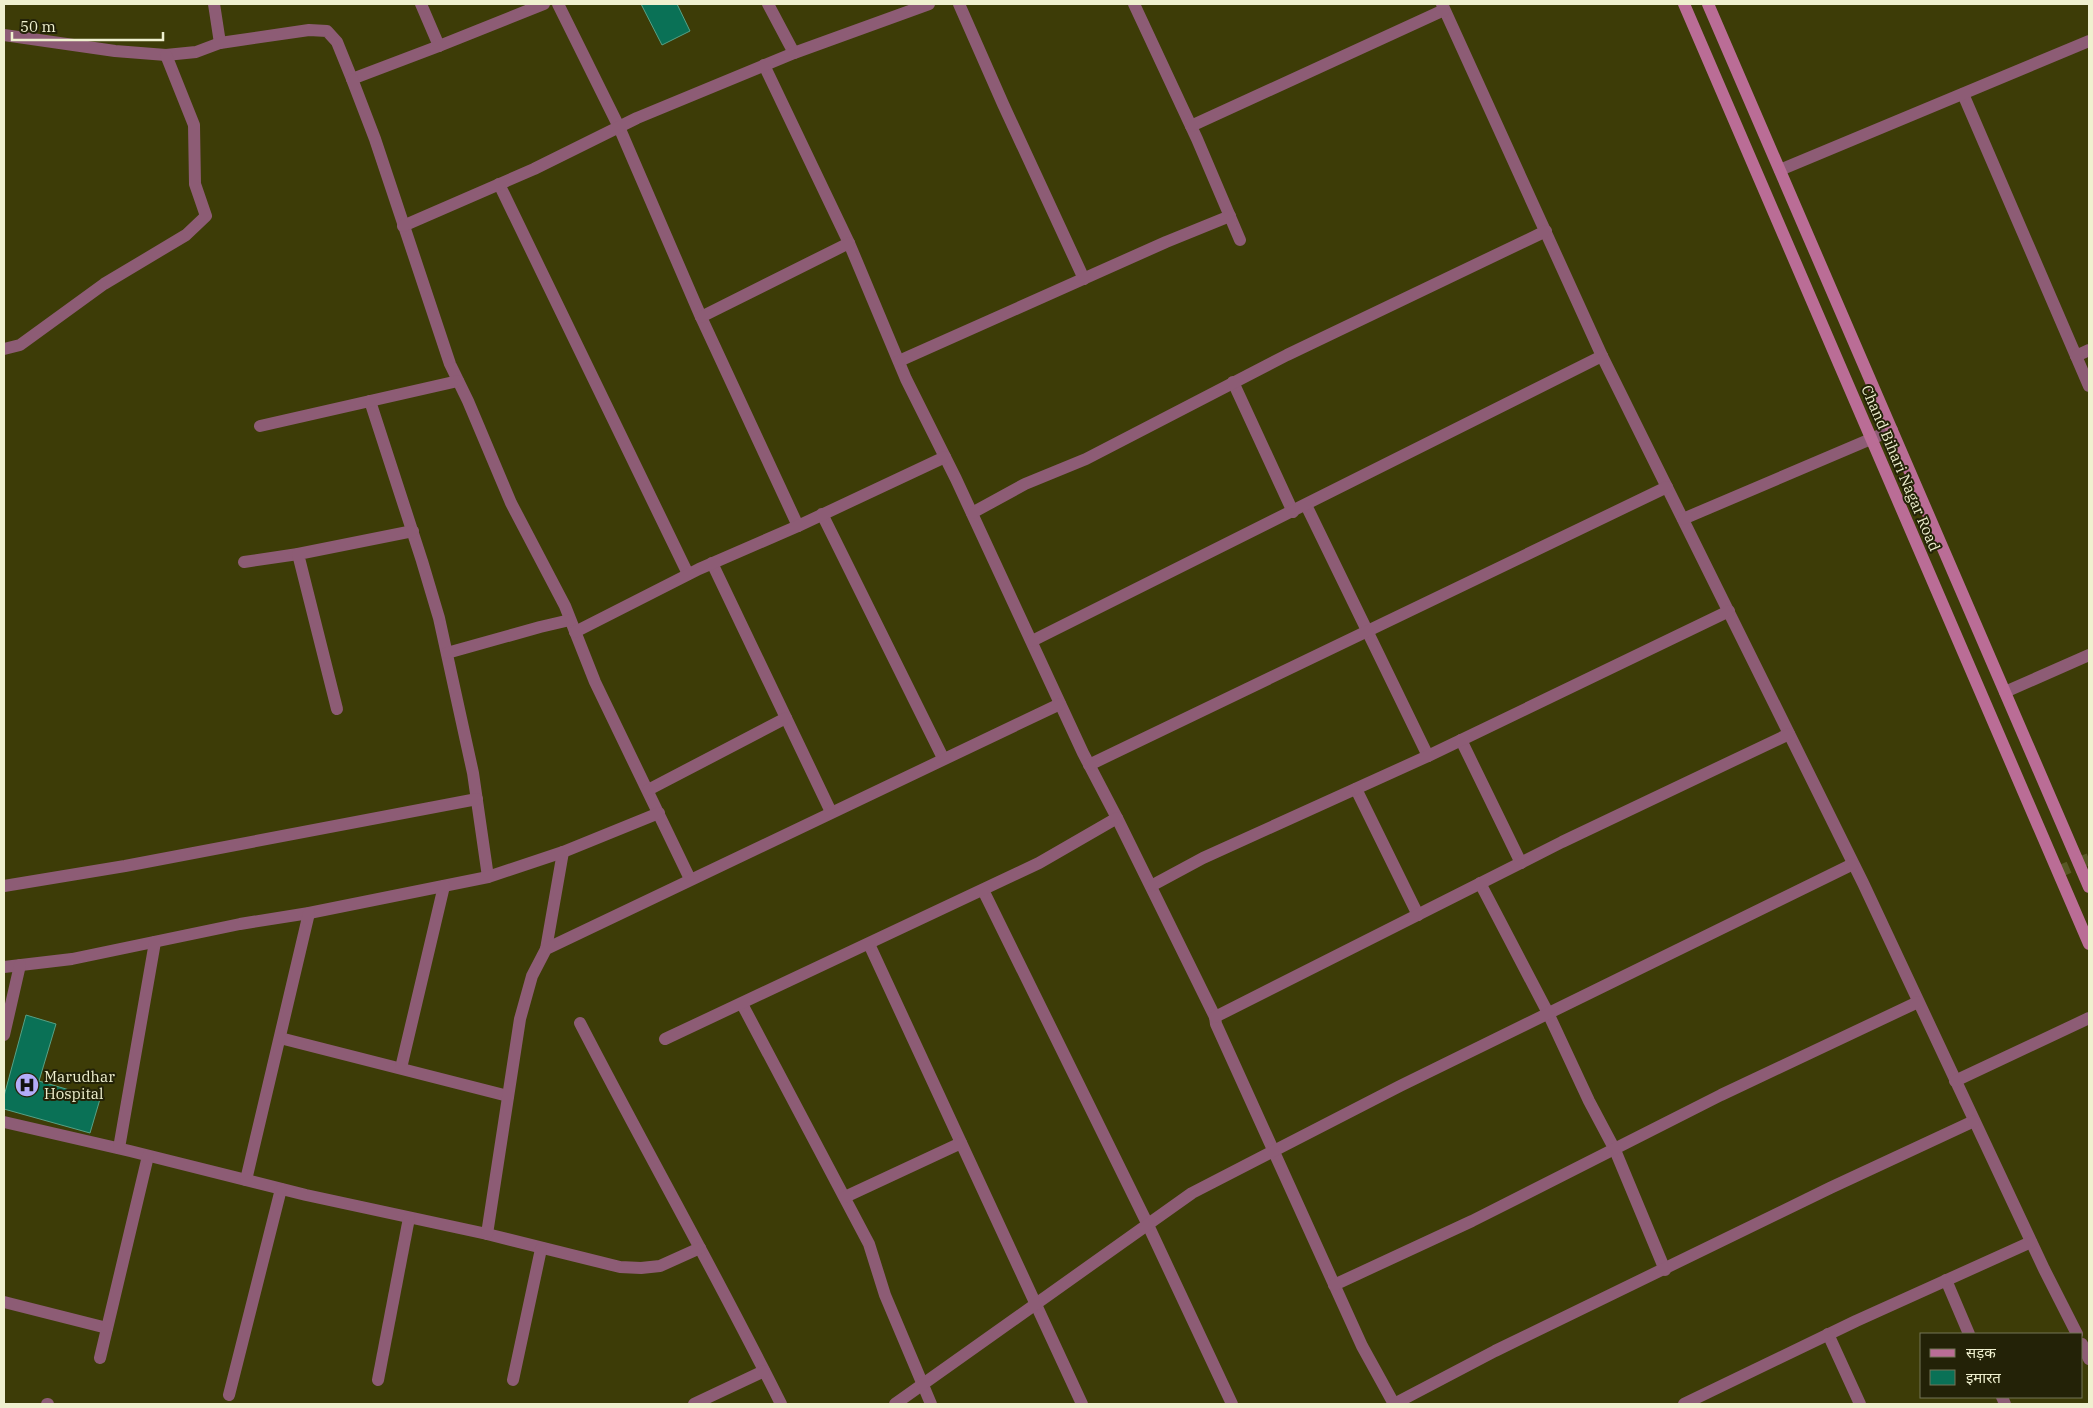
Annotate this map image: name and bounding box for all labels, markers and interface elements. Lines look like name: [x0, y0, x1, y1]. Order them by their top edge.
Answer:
scale bar: [12, 10, 164, 42]
text: 50 m: [20, 17, 56, 36]
street label: Chand Bihari Nagar Road: [1857, 382, 1945, 554]
place label: Marudhar Hospital: [44, 1067, 115, 1103]
hospital icon: Marudhar Hospital: [14, 1072, 40, 1098]
legend: [1920, 1333, 2083, 1398]
text: सड़क: [1966, 1343, 1996, 1362]
text: इमारत: [1966, 1368, 2001, 1387]

